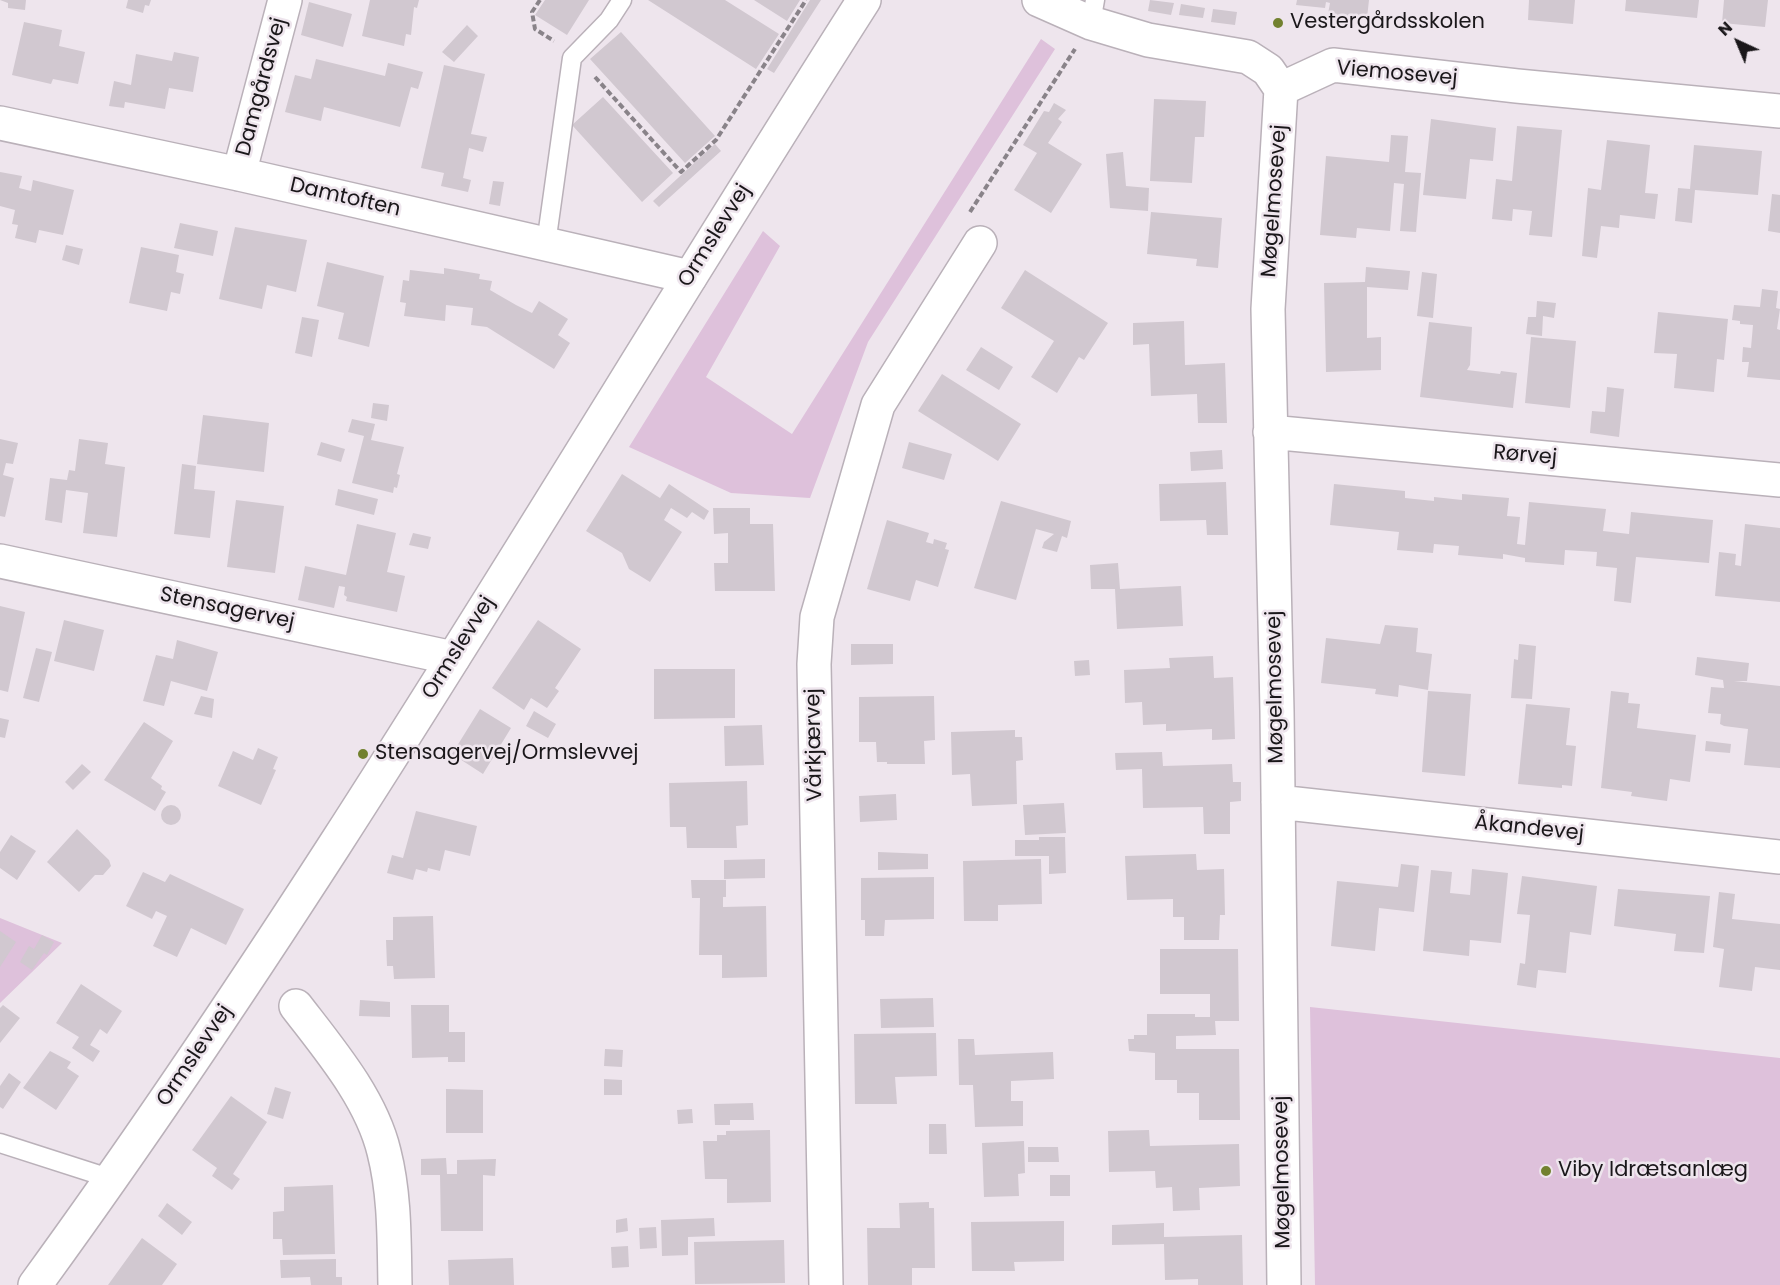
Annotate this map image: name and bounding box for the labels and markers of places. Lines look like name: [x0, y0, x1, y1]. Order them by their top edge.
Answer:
place label: Vestergårdsskolen: [1290, 10, 1485, 36]
marker: Vestergårdsskolen: [1271, 16, 1285, 30]
place label: Stensagervej/Ormslevvej: [375, 741, 639, 767]
marker: Stensagervej/Ormslevvej: [356, 747, 370, 761]
place label: Viby Idrætsanlæg: [1558, 1158, 1748, 1184]
marker: Viby Idrætsanlæg: [1539, 1164, 1553, 1178]

